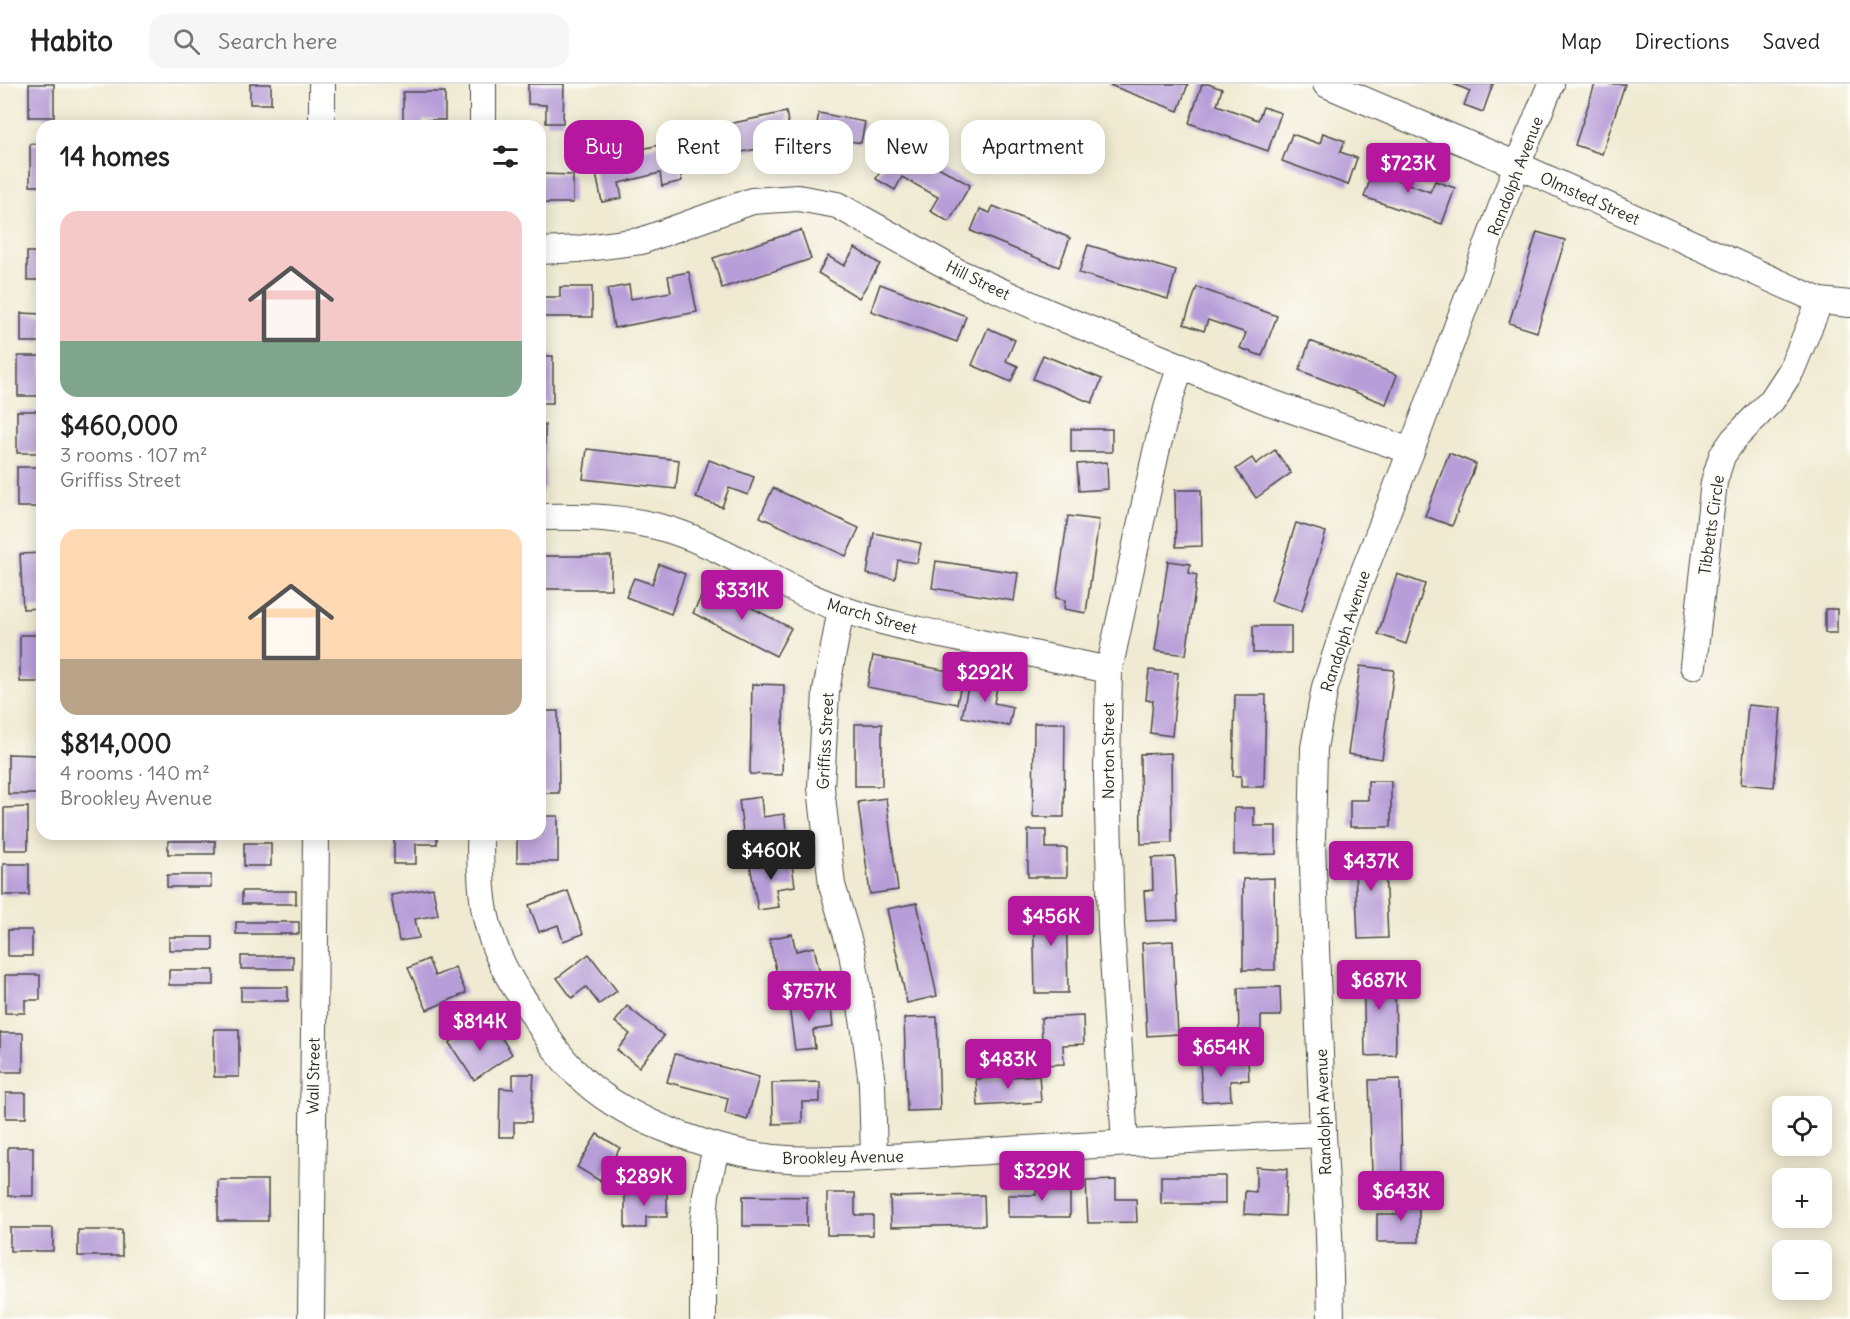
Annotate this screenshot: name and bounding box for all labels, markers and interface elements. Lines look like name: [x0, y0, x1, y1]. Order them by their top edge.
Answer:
search box: [149, 14, 569, 68]
text: Habito: [30, 23, 113, 59]
icon: search: [170, 25, 203, 58]
text: Search here: [218, 27, 337, 55]
text: Map: [1561, 28, 1602, 55]
text: Directions: [1635, 28, 1729, 55]
text: Saved: [1762, 28, 1820, 55]
street label: Randolph Avenue: [1483, 113, 1547, 239]
chip: Buy: [564, 120, 644, 174]
chip: Rent: [656, 120, 741, 174]
chip: Filters: [753, 120, 853, 174]
chip: New: [865, 120, 949, 174]
chip: Apartment: [961, 120, 1105, 174]
text: 14 homes: [60, 140, 170, 173]
icon: filters: [489, 140, 522, 173]
pin: $723K: [1366, 143, 1450, 194]
text: $723K: [1380, 150, 1436, 175]
street label: Olmsted Street: [1537, 167, 1644, 229]
icon: home: [237, 250, 345, 358]
street label: Hill Street: [943, 256, 1014, 304]
text: $460,000: [60, 409, 178, 442]
text: 3 rooms · 107 m²: [60, 442, 208, 467]
text: Griffiss Street: [60, 467, 181, 492]
street label: Tibbetts Circle: [1694, 474, 1728, 576]
icon: home: [237, 568, 345, 676]
street label: Randolph Avenue: [1316, 568, 1374, 694]
pin: $331K: [700, 570, 784, 621]
text: $331K: [715, 577, 769, 602]
street label: March Street: [825, 594, 920, 638]
pin: $292K: [943, 652, 1027, 703]
text: $292K: [957, 659, 1013, 684]
street label: Griffiss Street: [812, 692, 838, 790]
street label: Norton Street: [1098, 702, 1118, 799]
text: $814,000: [60, 727, 172, 760]
text: 4 rooms · 140 m²: [60, 760, 210, 785]
text: Brookley Avenue: [60, 785, 212, 810]
pin: $460K: [729, 830, 813, 881]
text: $460K: [741, 837, 801, 862]
pin: $437K: [1329, 841, 1413, 892]
text: $437K: [1343, 848, 1399, 873]
pin: $456K: [1009, 896, 1093, 947]
text: $456K: [1022, 903, 1080, 928]
pin: $687K: [1337, 960, 1421, 1011]
text: $687K: [1351, 967, 1407, 992]
pin: $757K: [767, 971, 851, 1022]
text: $757K: [782, 978, 836, 1003]
pin: $814K: [438, 1001, 522, 1052]
text: $814K: [453, 1008, 507, 1033]
pin: $654K: [1179, 1027, 1263, 1078]
text: $654K: [1192, 1034, 1250, 1059]
street label: Wall Street: [302, 1037, 324, 1115]
pin: $483K: [966, 1039, 1050, 1090]
text: $483K: [979, 1046, 1037, 1071]
street label: Randolph Avenue: [1311, 1049, 1335, 1175]
map controls: [1772, 1096, 1832, 1300]
button: locate: [1772, 1096, 1832, 1156]
street label: Brookley Avenue: [782, 1146, 904, 1168]
pin: $329K: [1000, 1151, 1084, 1202]
pin: $289K: [602, 1156, 686, 1207]
text: $329K: [1013, 1158, 1071, 1183]
text: $289K: [615, 1163, 673, 1188]
button: +: [1772, 1168, 1832, 1228]
pin: $643K: [1359, 1171, 1443, 1222]
text: $643K: [1372, 1178, 1430, 1203]
button: −: [1772, 1240, 1832, 1300]

